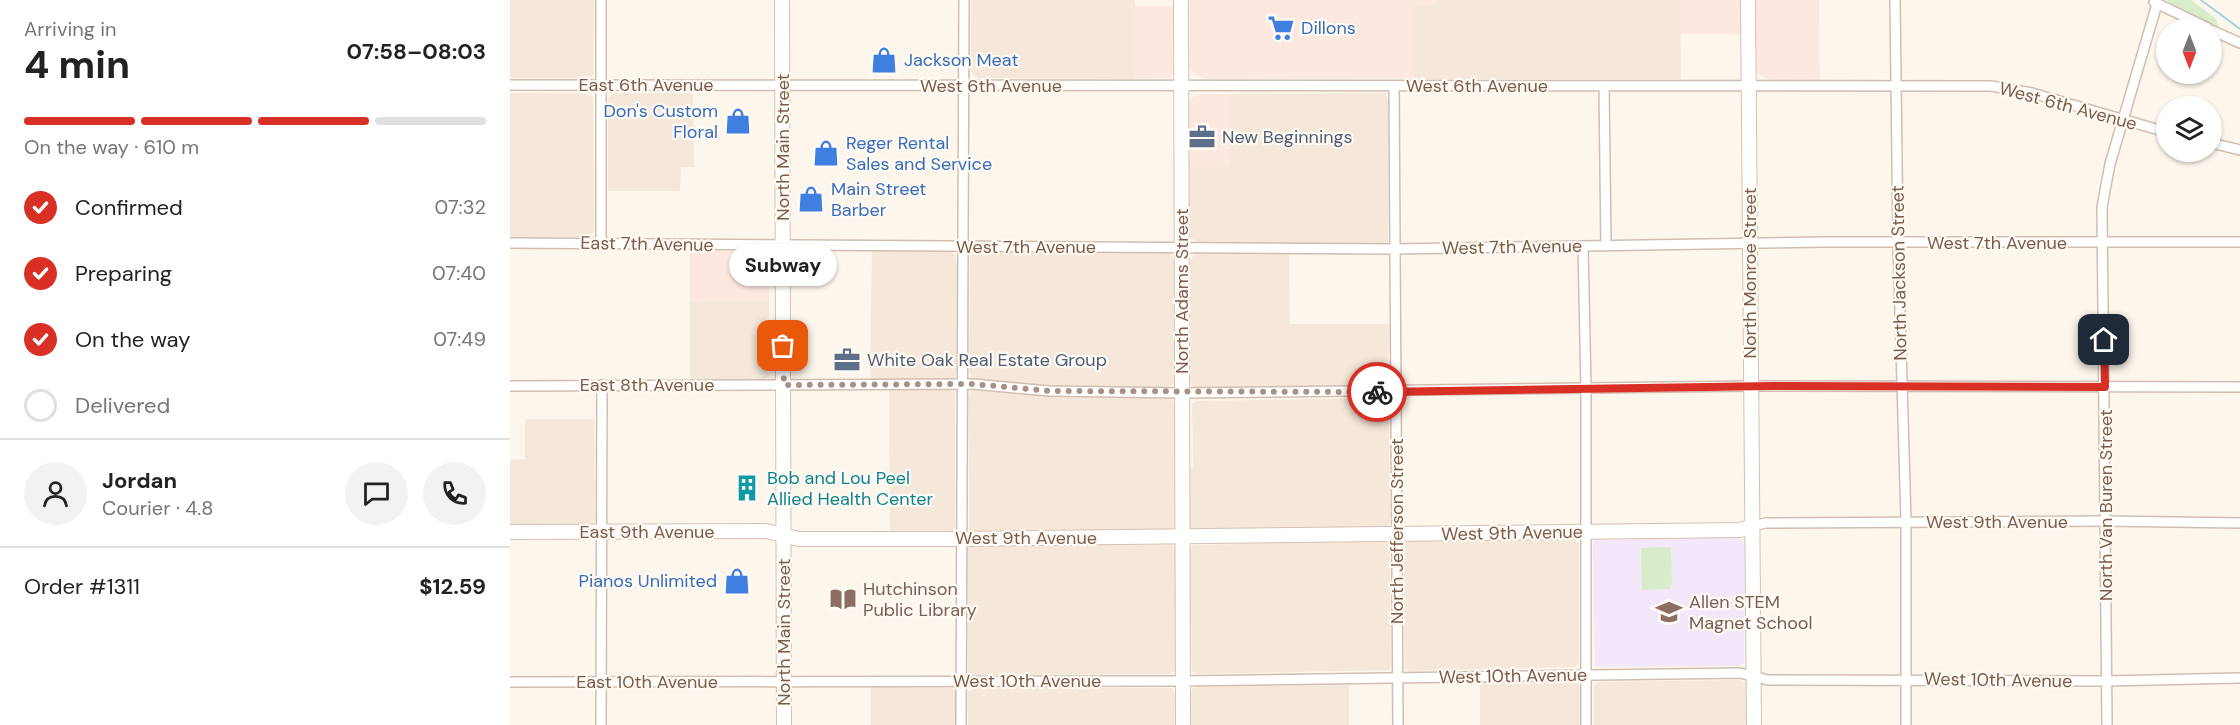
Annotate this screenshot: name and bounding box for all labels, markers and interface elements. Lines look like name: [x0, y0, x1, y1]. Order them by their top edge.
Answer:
supermarket icon: Dillons: [1266, 13, 1296, 43]
text: Arriving in: [24, 16, 116, 42]
place label: Dillons: [1301, 16, 1356, 40]
north arrow: [2156, 18, 2222, 84]
map controls: [2156, 18, 2222, 162]
text: 07:58–08:03: [347, 37, 486, 66]
text: 4 min: [24, 39, 130, 90]
shop icon: Jackson Meat: [869, 45, 899, 75]
place label: Jackson Meat: [904, 48, 1018, 72]
street label: East 6th Avenue: [578, 73, 714, 97]
street label: North Main Street: [771, 73, 795, 221]
street label: West 6th Avenue: [920, 74, 1062, 98]
street label: West 6th Avenue: [1406, 74, 1548, 98]
street label: West 6th Avenue: [1996, 76, 2140, 136]
button: layers: [2156, 96, 2222, 162]
place label: Don's Custom Floral: [603, 99, 718, 144]
shop icon: Don's Custom Floral: [723, 106, 753, 136]
office icon: New Beginnings: [1187, 122, 1217, 152]
place label: New Beginnings: [1222, 125, 1353, 149]
place label: Reger Rental Sales and Service: [846, 131, 992, 176]
text: On the way · 610 m: [24, 134, 199, 160]
shop icon: Reger Rental Sales and Service: [811, 138, 841, 168]
place label: Main Street Barber: [831, 177, 926, 222]
shop icon: Main Street Barber: [796, 184, 826, 214]
street label: North Jackson Street: [1885, 185, 1913, 361]
street label: North Monroe Street: [1738, 187, 1762, 359]
icon: check: [24, 191, 57, 224]
text: Confirmed: [75, 193, 183, 222]
text: 07:32: [435, 194, 486, 220]
street label: North Adams Street: [1170, 208, 1194, 374]
street label: East 7th Avenue: [580, 231, 714, 257]
street label: West 7th Avenue: [1927, 231, 2067, 255]
street label: West 7th Avenue: [1442, 234, 1582, 260]
street label: West 7th Avenue: [956, 235, 1096, 259]
callout: Subway: [729, 244, 837, 286]
text: Subway: [745, 252, 821, 278]
icon: check: [24, 257, 57, 290]
text: Preparing: [75, 259, 172, 288]
text: 07:40: [432, 260, 486, 286]
pin: [2078, 314, 2129, 365]
pin: [757, 320, 808, 371]
icon: check: [24, 323, 57, 356]
icon: home: [2087, 323, 2120, 356]
text: On the way: [75, 325, 190, 354]
text: 07:49: [433, 326, 486, 352]
icon: bag: [766, 329, 799, 362]
office icon: White Oak Real Estate Group: [832, 345, 862, 375]
place label: White Oak Real Estate Group: [867, 348, 1107, 372]
courier: [1347, 362, 1407, 422]
street label: East 8th Avenue: [580, 373, 714, 397]
icon: bike: [1361, 376, 1394, 409]
text: Delivered: [75, 391, 170, 420]
street label: North Van Buren Street: [2094, 409, 2118, 601]
street label: North Jefferson Street: [1385, 438, 1409, 624]
button: person: [24, 462, 87, 525]
button: chat: [345, 462, 408, 525]
button: phone: [423, 462, 486, 525]
text: Jordan: [102, 466, 177, 495]
place label: Bob and Lou Peel Allied Health Center: [767, 466, 934, 511]
building icon: Bob and Lou Peel Allied Health Center: [732, 473, 762, 503]
text: Courier · 4.8: [102, 495, 213, 521]
street label: West 9th Avenue: [1926, 510, 2068, 534]
street label: East 9th Avenue: [579, 520, 715, 544]
street label: West 9th Avenue: [1441, 520, 1583, 546]
street label: West 9th Avenue: [955, 526, 1097, 550]
street label: North Main Street: [772, 558, 796, 706]
shop icon: Pianos Unlimited: [722, 566, 752, 596]
place label: Pianos Unlimited: [578, 569, 717, 593]
text: Order #1311: [24, 572, 140, 601]
text: $12.59: [419, 572, 486, 601]
place label: Hutchinson Public Library: [863, 577, 977, 622]
library icon: Hutchinson Public Library: [828, 584, 858, 614]
place label: Allen STEM Magnet School: [1689, 590, 1813, 635]
school or university icon: Allen STEM Magnet School: [1654, 597, 1684, 627]
street label: West 10th Avenue: [1439, 663, 1587, 689]
street label: West 10th Avenue: [1924, 667, 2072, 693]
street label: West 10th Avenue: [953, 669, 1101, 693]
street label: East 10th Avenue: [576, 670, 718, 694]

